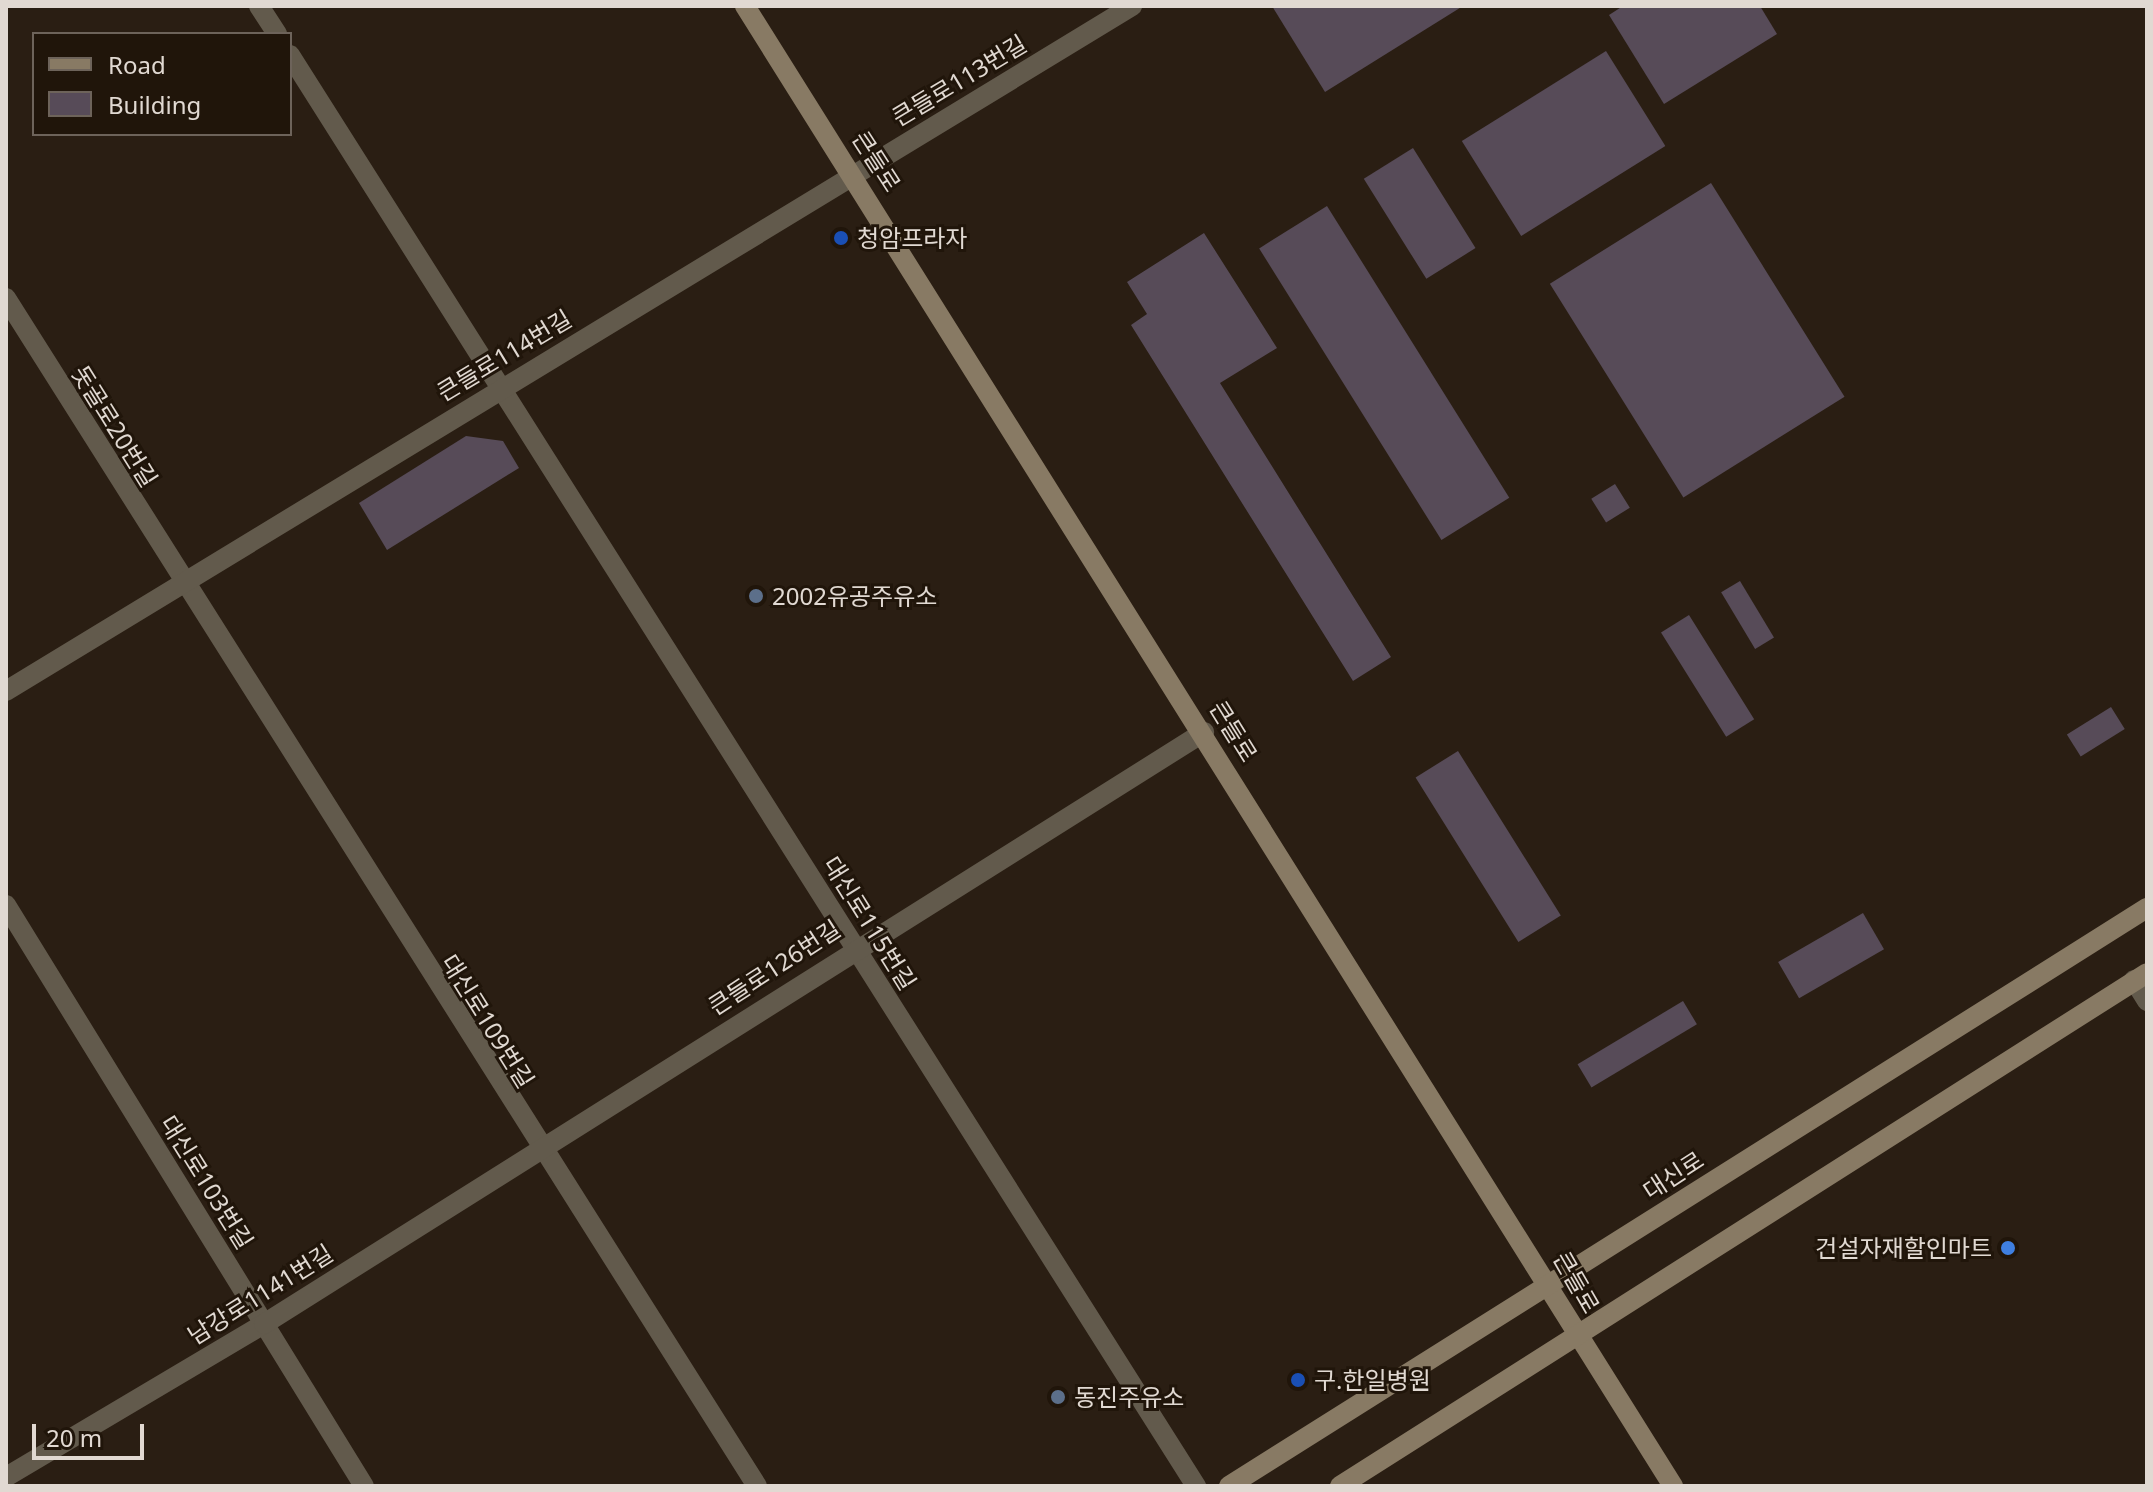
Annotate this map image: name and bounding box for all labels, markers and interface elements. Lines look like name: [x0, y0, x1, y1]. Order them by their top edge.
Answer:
street label: 큰들로113번길: [887, 29, 1031, 131]
legend: [32, 32, 292, 136]
text: Road: [108, 48, 166, 81]
text: Building: [108, 88, 201, 121]
street label: 큰들로: [847, 125, 907, 197]
place label: 청암프라자: [857, 224, 967, 252]
marker: 청암프라자: [832, 229, 850, 247]
street label: 큰들로114번길: [432, 304, 576, 406]
street label: 돗골로20번길: [66, 360, 164, 492]
place label: 2002유공주유소: [772, 582, 937, 610]
marker: 2002유공주유소: [747, 587, 765, 605]
street label: 큰들로: [1204, 695, 1264, 767]
street label: 대신로115번길: [818, 851, 922, 995]
street label: 큰들로126번길: [703, 914, 845, 1020]
street label: 대신로109번길: [436, 949, 540, 1093]
street label: 대신로103번길: [155, 1110, 259, 1254]
street label: 대신로: [1637, 1145, 1709, 1205]
place label: 건설자재할인마트: [1815, 1234, 1992, 1262]
street label: 남강로1141번길: [182, 1238, 338, 1350]
marker: 건설자재할인마트: [1999, 1239, 2017, 1257]
street label: 큰들로: [1548, 1246, 1606, 1318]
place label: 구.한일병원: [1314, 1366, 1431, 1394]
marker: 구.한일병원: [1289, 1371, 1307, 1389]
place label: 동진주유소: [1074, 1383, 1184, 1411]
marker: 동진주유소: [1049, 1388, 1067, 1406]
scale bar: [36, 1408, 148, 1458]
text: 20 m: [46, 1421, 102, 1454]

